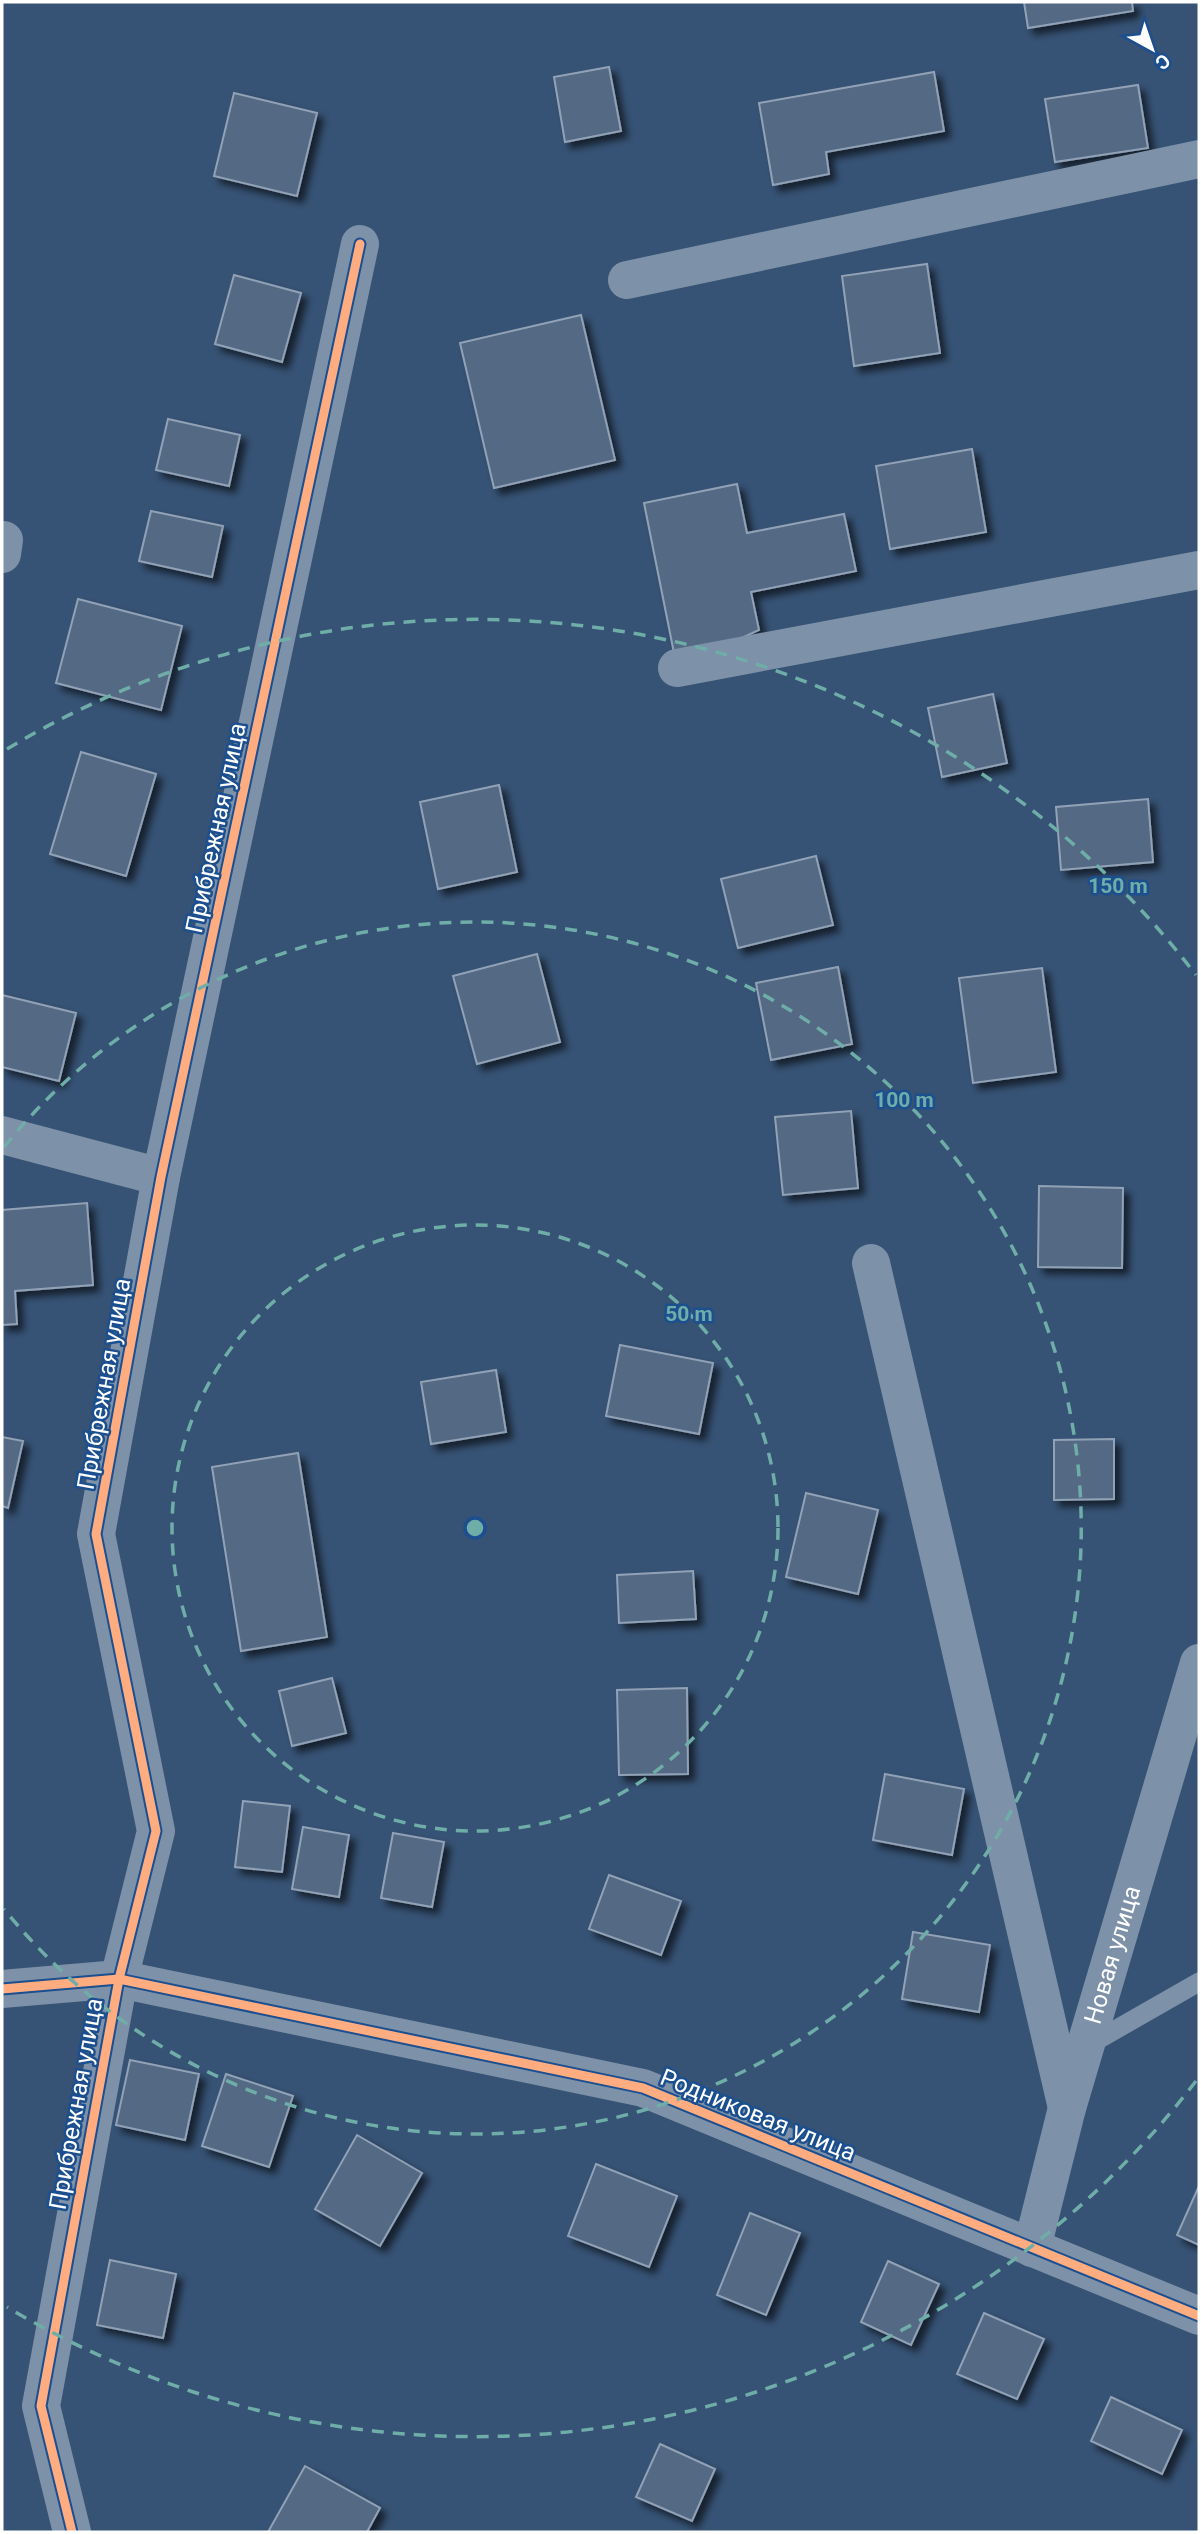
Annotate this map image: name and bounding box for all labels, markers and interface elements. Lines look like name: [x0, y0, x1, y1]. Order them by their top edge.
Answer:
north arrow: [1117, 14, 1187, 84]
text: С: [1150, 49, 1175, 74]
street label: Прибрежная улица: [180, 720, 252, 936]
text: 150 m: [1088, 874, 1148, 898]
text: 100 m: [874, 1088, 934, 1112]
street label: Прибрежная улица: [72, 1276, 136, 1492]
text: 50 m: [665, 1302, 713, 1326]
centre of rings: [463, 1516, 487, 1540]
street label: Новая улица: [1079, 1883, 1146, 2027]
street label: Прибрежная улица: [44, 1996, 108, 2212]
street label: Родниковая улица: [656, 2063, 860, 2167]

